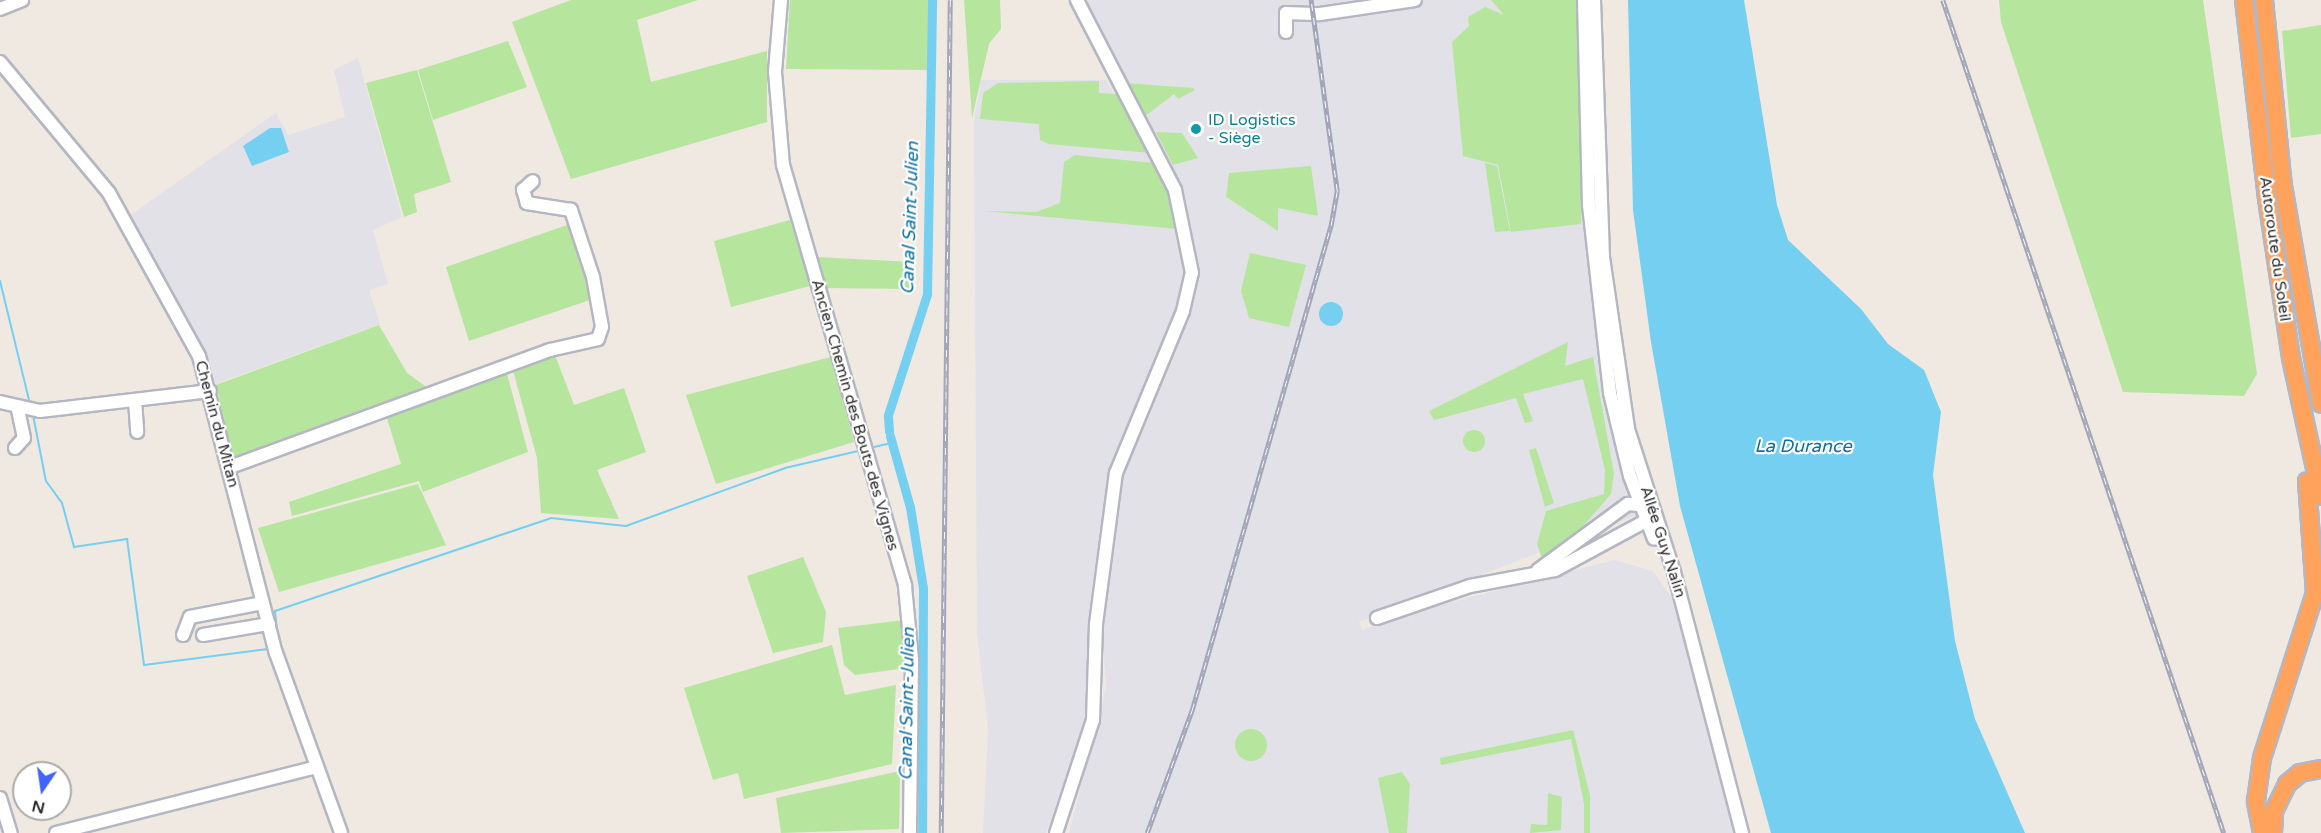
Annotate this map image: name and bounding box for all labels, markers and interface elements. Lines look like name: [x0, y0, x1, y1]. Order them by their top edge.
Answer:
place label: ID Logistics - Siège: [1208, 110, 1296, 148]
marker: ID Logistics - Siège: [1189, 122, 1203, 136]
water label: Canal Saint-Julien: [897, 141, 923, 295]
street label: Autoroute du Soleil: [2255, 175, 2295, 323]
street label: Ancien Chemin des Bouts des Vignes: [807, 277, 903, 553]
street label: Chemin du Mitan: [191, 358, 243, 490]
water label: La Durance: [1754, 435, 1852, 457]
street label: Allée Guy Nalin: [1636, 484, 1690, 600]
water label: Canal Saint-Julien: [895, 627, 919, 781]
north arrow: [12, 761, 72, 821]
text: N: [30, 795, 47, 818]

